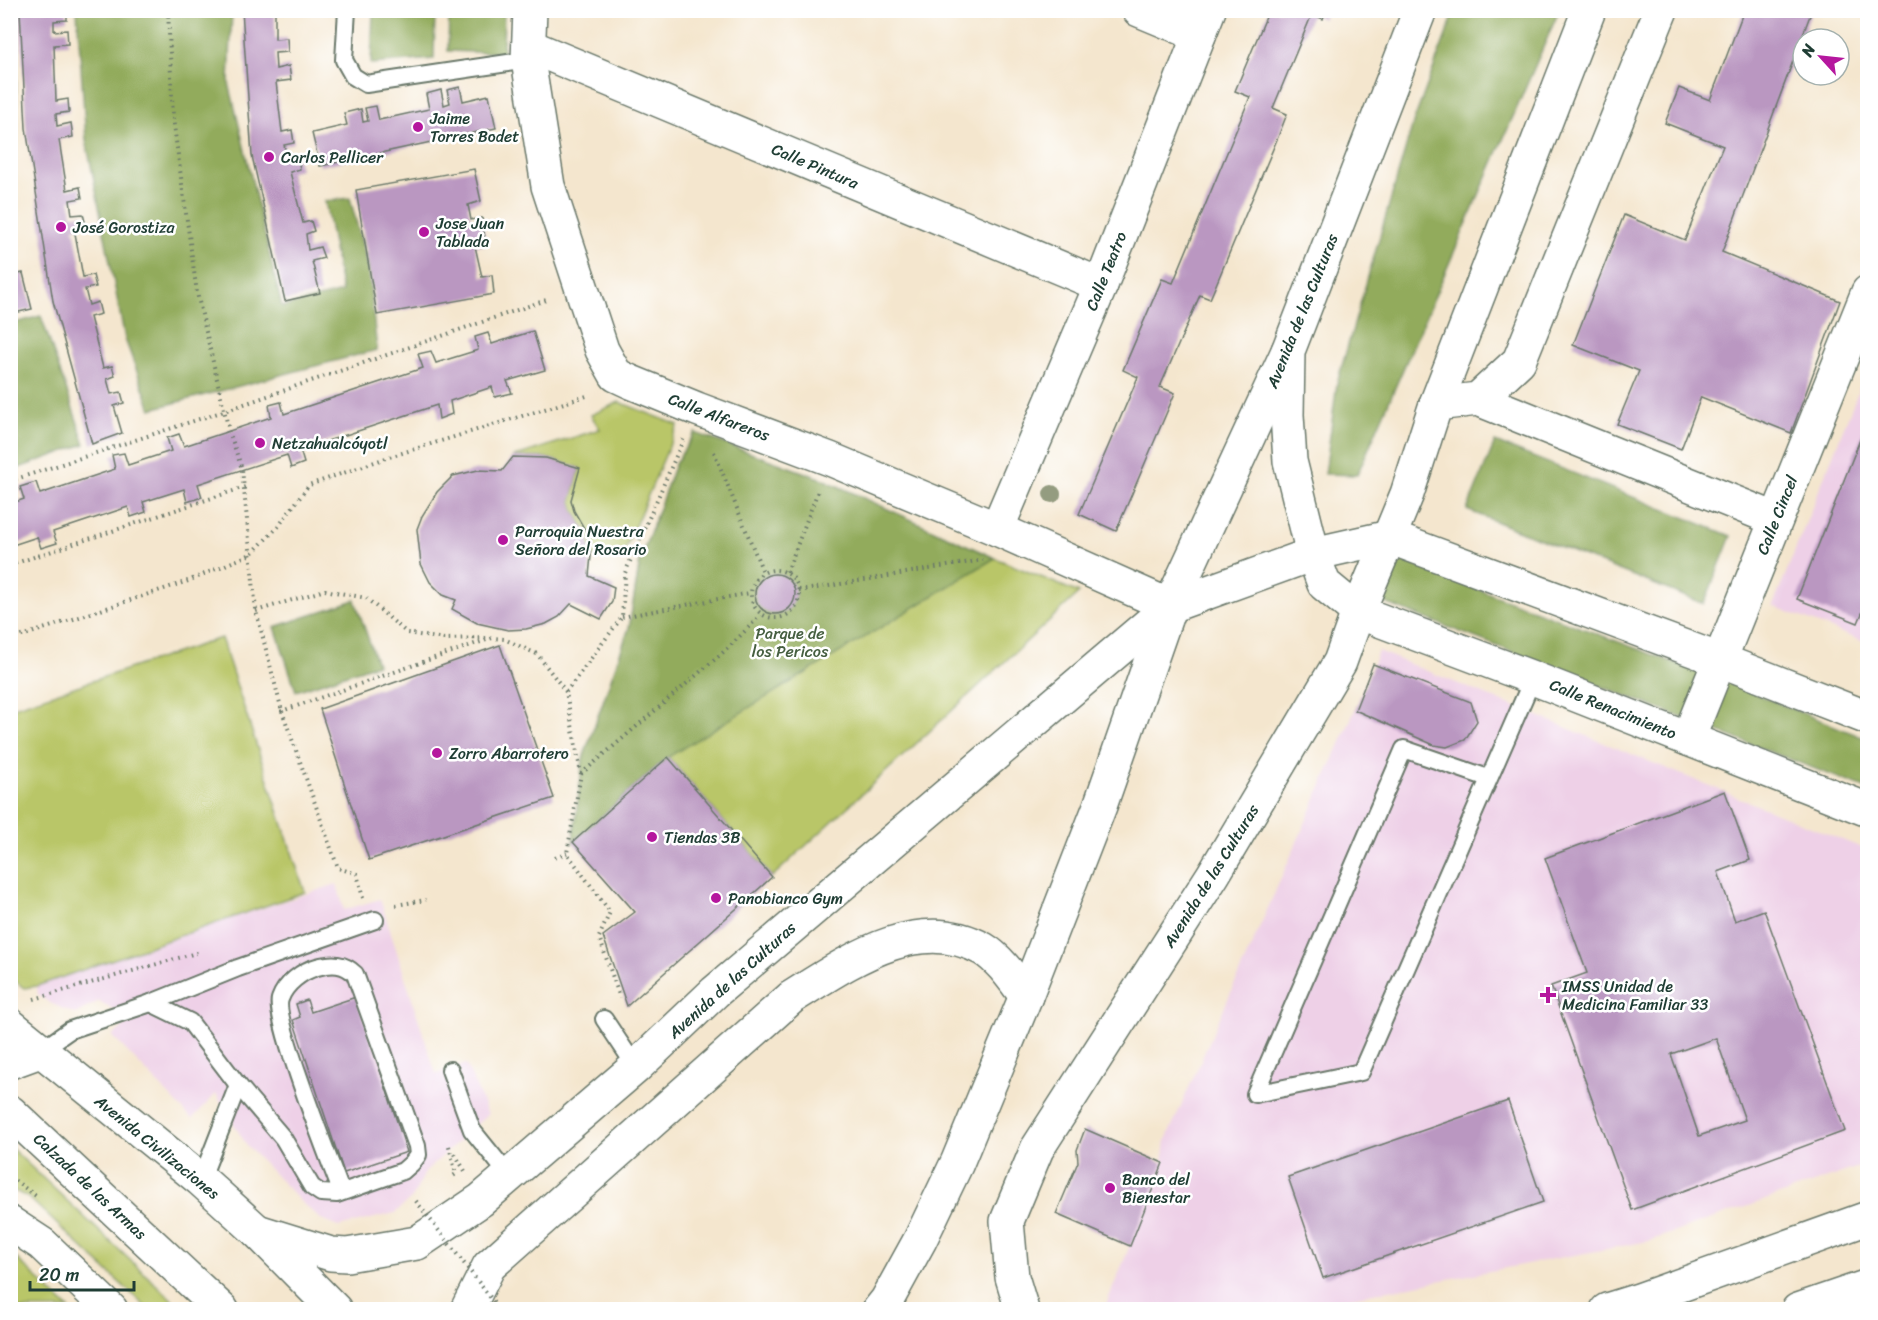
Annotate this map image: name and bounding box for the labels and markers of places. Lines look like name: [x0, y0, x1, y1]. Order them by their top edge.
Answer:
place label: Jaime Torres Bodet: [429, 104, 519, 151]
marker: Jaime Torres Bodet: [411, 120, 425, 134]
place label: Carlos Pellicer: [281, 143, 384, 172]
marker: Carlos Pellicer: [262, 150, 276, 164]
place label: Jose Juan Tablada: [435, 209, 504, 256]
place label: José Gorostiza: [72, 213, 176, 242]
marker: José Gorostiza: [54, 220, 68, 234]
marker: Jose Juan Tablada: [417, 225, 431, 239]
place label: Netzahualcóyotl: [272, 429, 388, 458]
marker: Netzahualcóyotl: [253, 436, 267, 450]
place label: Parroquia Nuestra Señora del Rosario: [515, 517, 647, 564]
marker: Parroquia Nuestra Señora del Rosario: [496, 533, 510, 547]
place label: Zorro Abarrotero: [449, 739, 569, 768]
marker: Zorro Abarrotero: [430, 746, 444, 760]
place label: Tiendas 3B: [664, 823, 740, 852]
marker: Tiendas 3B: [645, 830, 659, 844]
place label: Panobianco Gym: [728, 884, 843, 913]
marker: Panobianco Gym: [709, 891, 723, 905]
place label: IMSS Unidad de Medicina Familiar 33: [1561, 972, 1708, 1019]
marker: IMSS Unidad de Medicina Familiar 33: [1539, 986, 1557, 1004]
place label: Banco del Bienestar: [1122, 1165, 1191, 1212]
marker: Banco del Bienestar: [1103, 1181, 1117, 1195]

